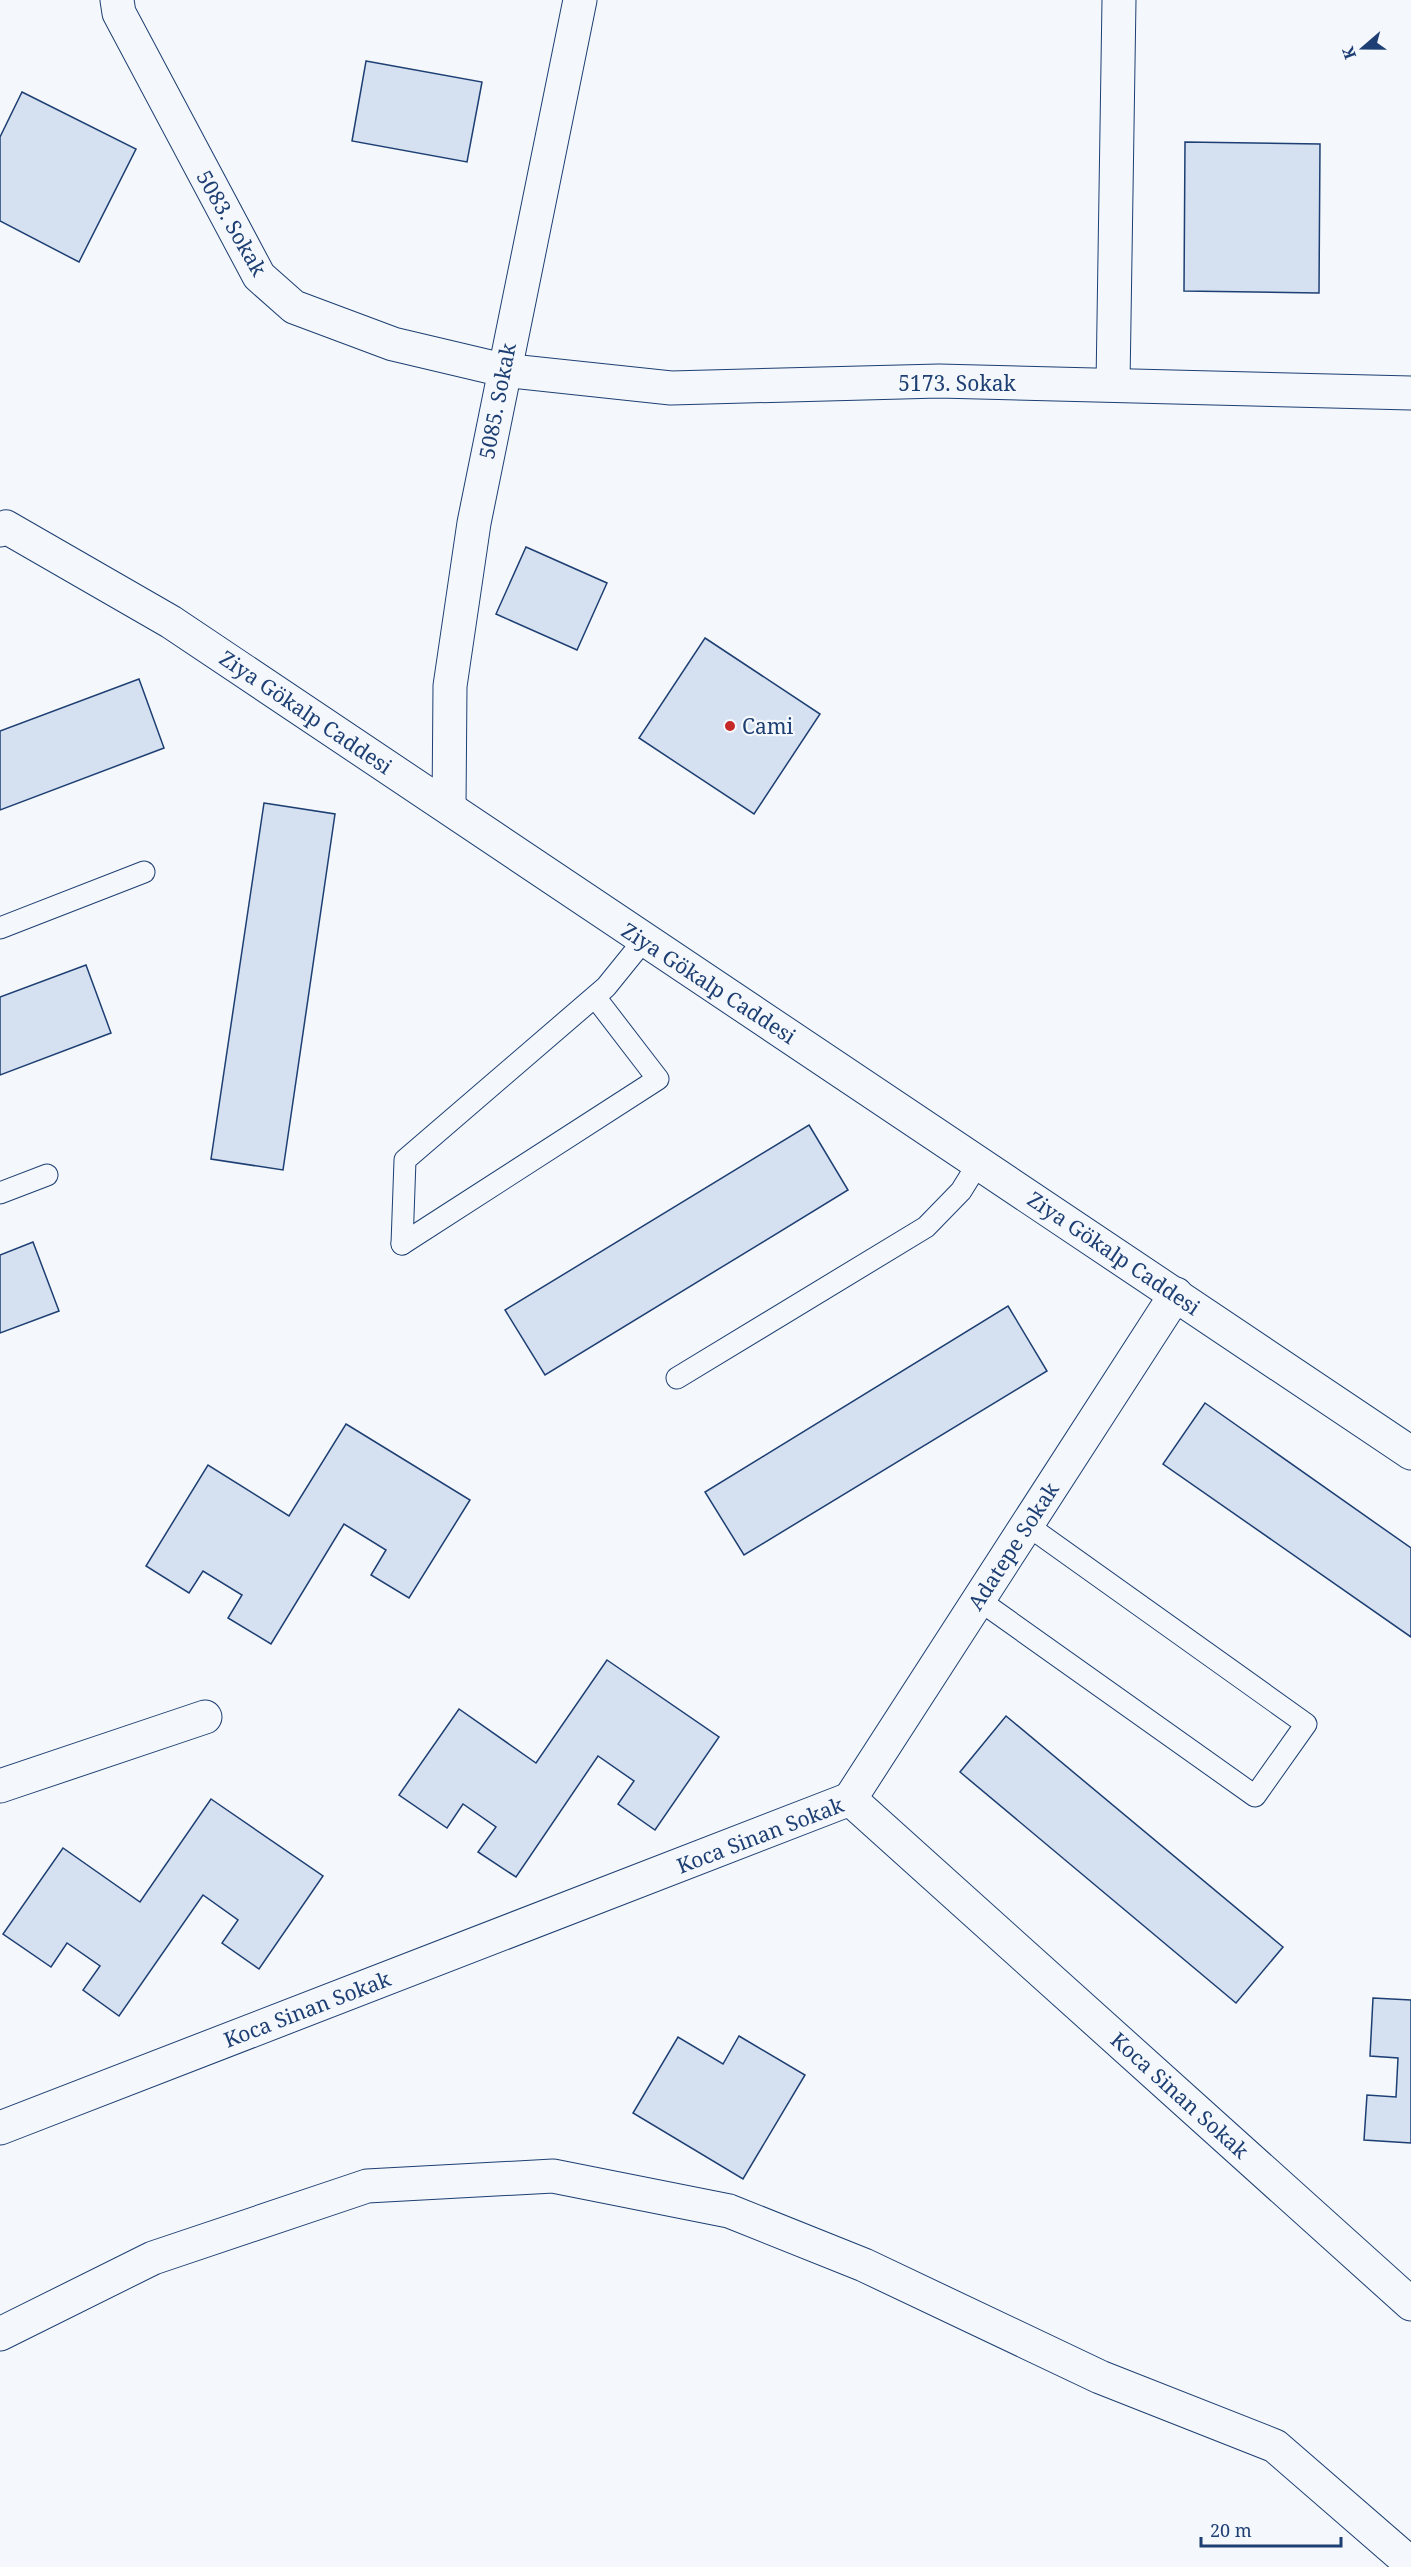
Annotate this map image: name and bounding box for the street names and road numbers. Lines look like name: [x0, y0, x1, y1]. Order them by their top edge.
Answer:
street label: 5083. Sokak: [190, 165, 274, 282]
street label: 5085. Sokak: [472, 340, 522, 461]
street label: 5173. Sokak: [898, 369, 1017, 397]
street label: Ziya Gökalp Caddesi: [214, 644, 398, 780]
street label: Ziya Gökalp Caddesi: [617, 916, 802, 1050]
street label: Ziya Gökalp Caddesi: [1022, 1185, 1206, 1321]
street label: Adatepe Sokak: [961, 1476, 1065, 1615]
street label: Koca Sinan Sokak: [673, 1790, 848, 1880]
street label: Koca Sinan Sokak: [220, 1964, 395, 2054]
street label: Koca Sinan Sokak: [1105, 2026, 1255, 2165]

